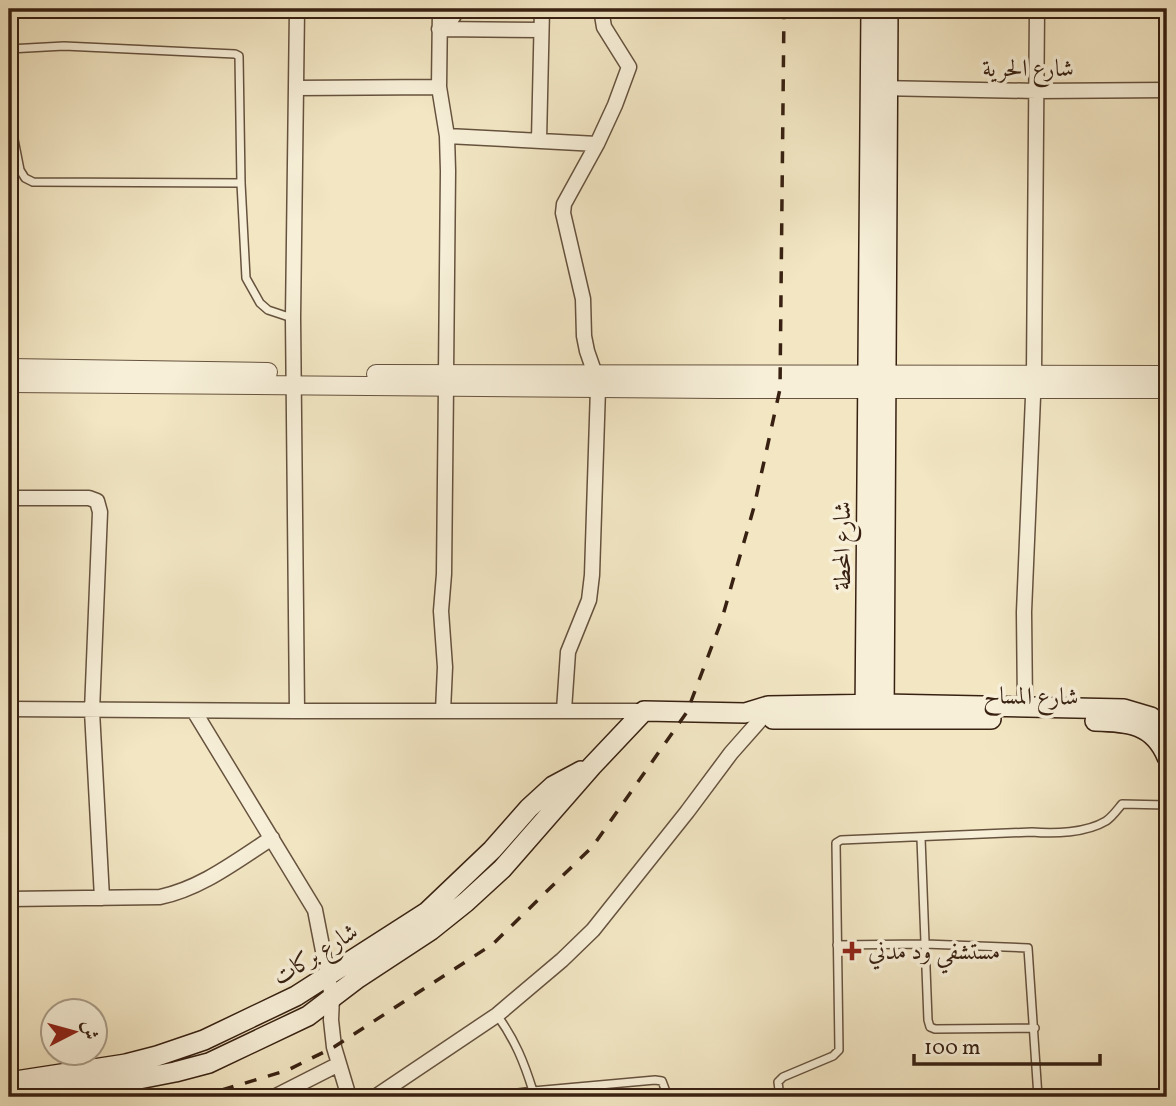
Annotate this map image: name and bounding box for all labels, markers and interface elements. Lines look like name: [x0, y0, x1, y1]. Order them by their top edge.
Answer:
street label: شارع الحرية: [982, 53, 1074, 88]
street label: شارع المحطة: [827, 501, 862, 591]
street label: شارع المساح: [983, 680, 1079, 718]
street label: شارع بركات: [267, 916, 366, 996]
place label: مستشفي ود مدني: [868, 936, 1000, 974]
marker: مستشفي ود مدني: [842, 941, 862, 961]
north arrow: [38, 998, 108, 1068]
text: ش: [75, 1020, 103, 1041]
scale bar: [914, 1022, 1099, 1066]
text: 100 m: [924, 1034, 981, 1063]

